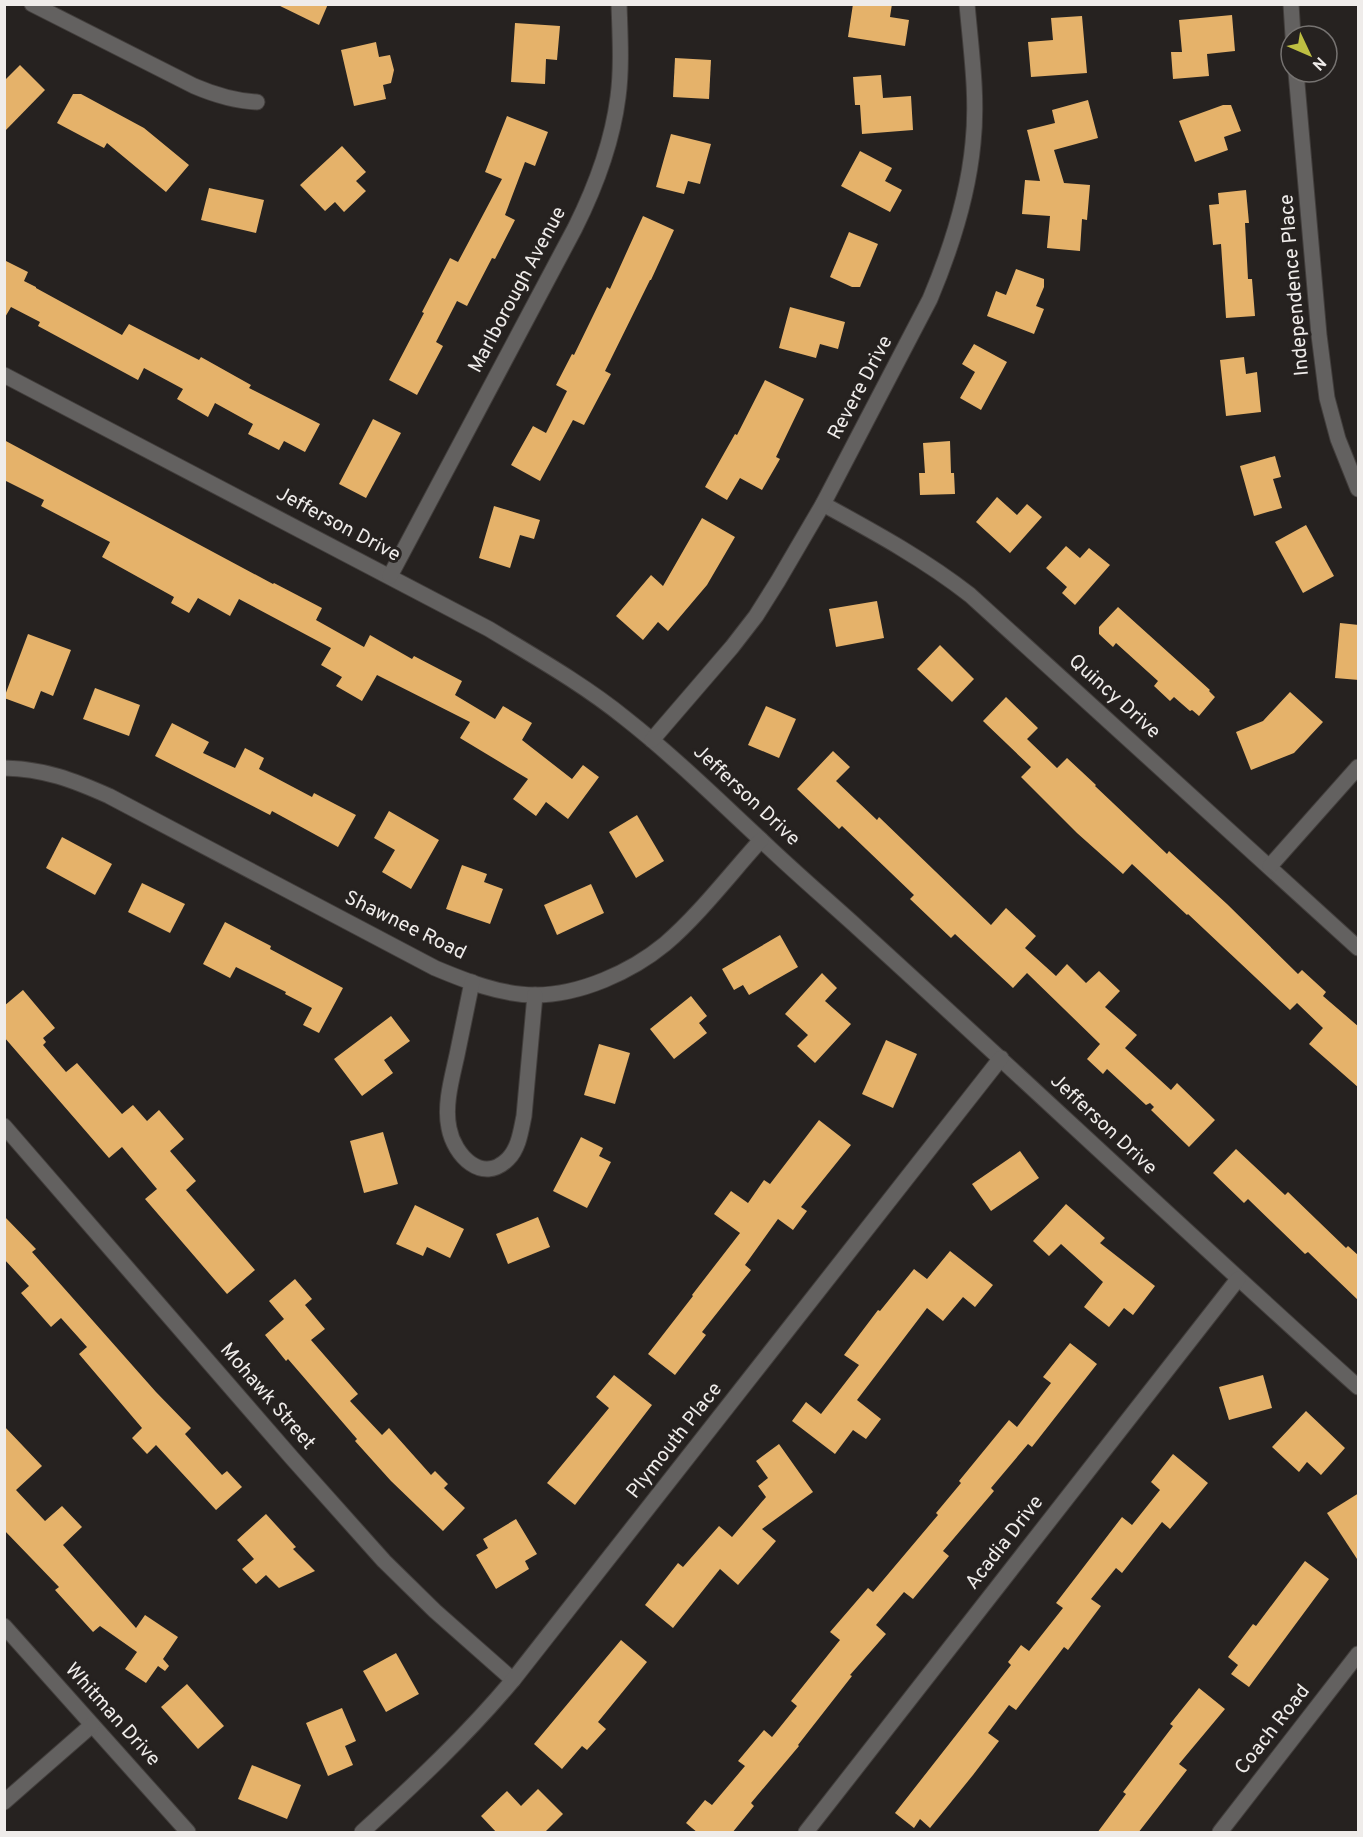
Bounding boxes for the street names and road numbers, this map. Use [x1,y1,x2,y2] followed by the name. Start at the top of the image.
[1274,193,1316,377] street label: Independence Place
[463,202,573,378] street label: Marlborough Avenue
[823,331,899,445] street label: Revere Drive
[271,481,405,569] street label: Jefferson Drive
[1062,649,1166,745] street label: Quincy Drive
[687,740,805,852] street label: Jefferson Drive
[340,885,470,967] street label: Shawnee Road
[1044,1069,1162,1181] street label: Jefferson Drive
[213,1338,321,1456] street label: Mohawk Street
[621,1377,729,1505] street label: Plymouth Place
[960,1491,1050,1595] street label: Acadia Drive
[58,1658,166,1772] street label: Whitman Drive
[1230,1680,1316,1780] street label: Coach Road

